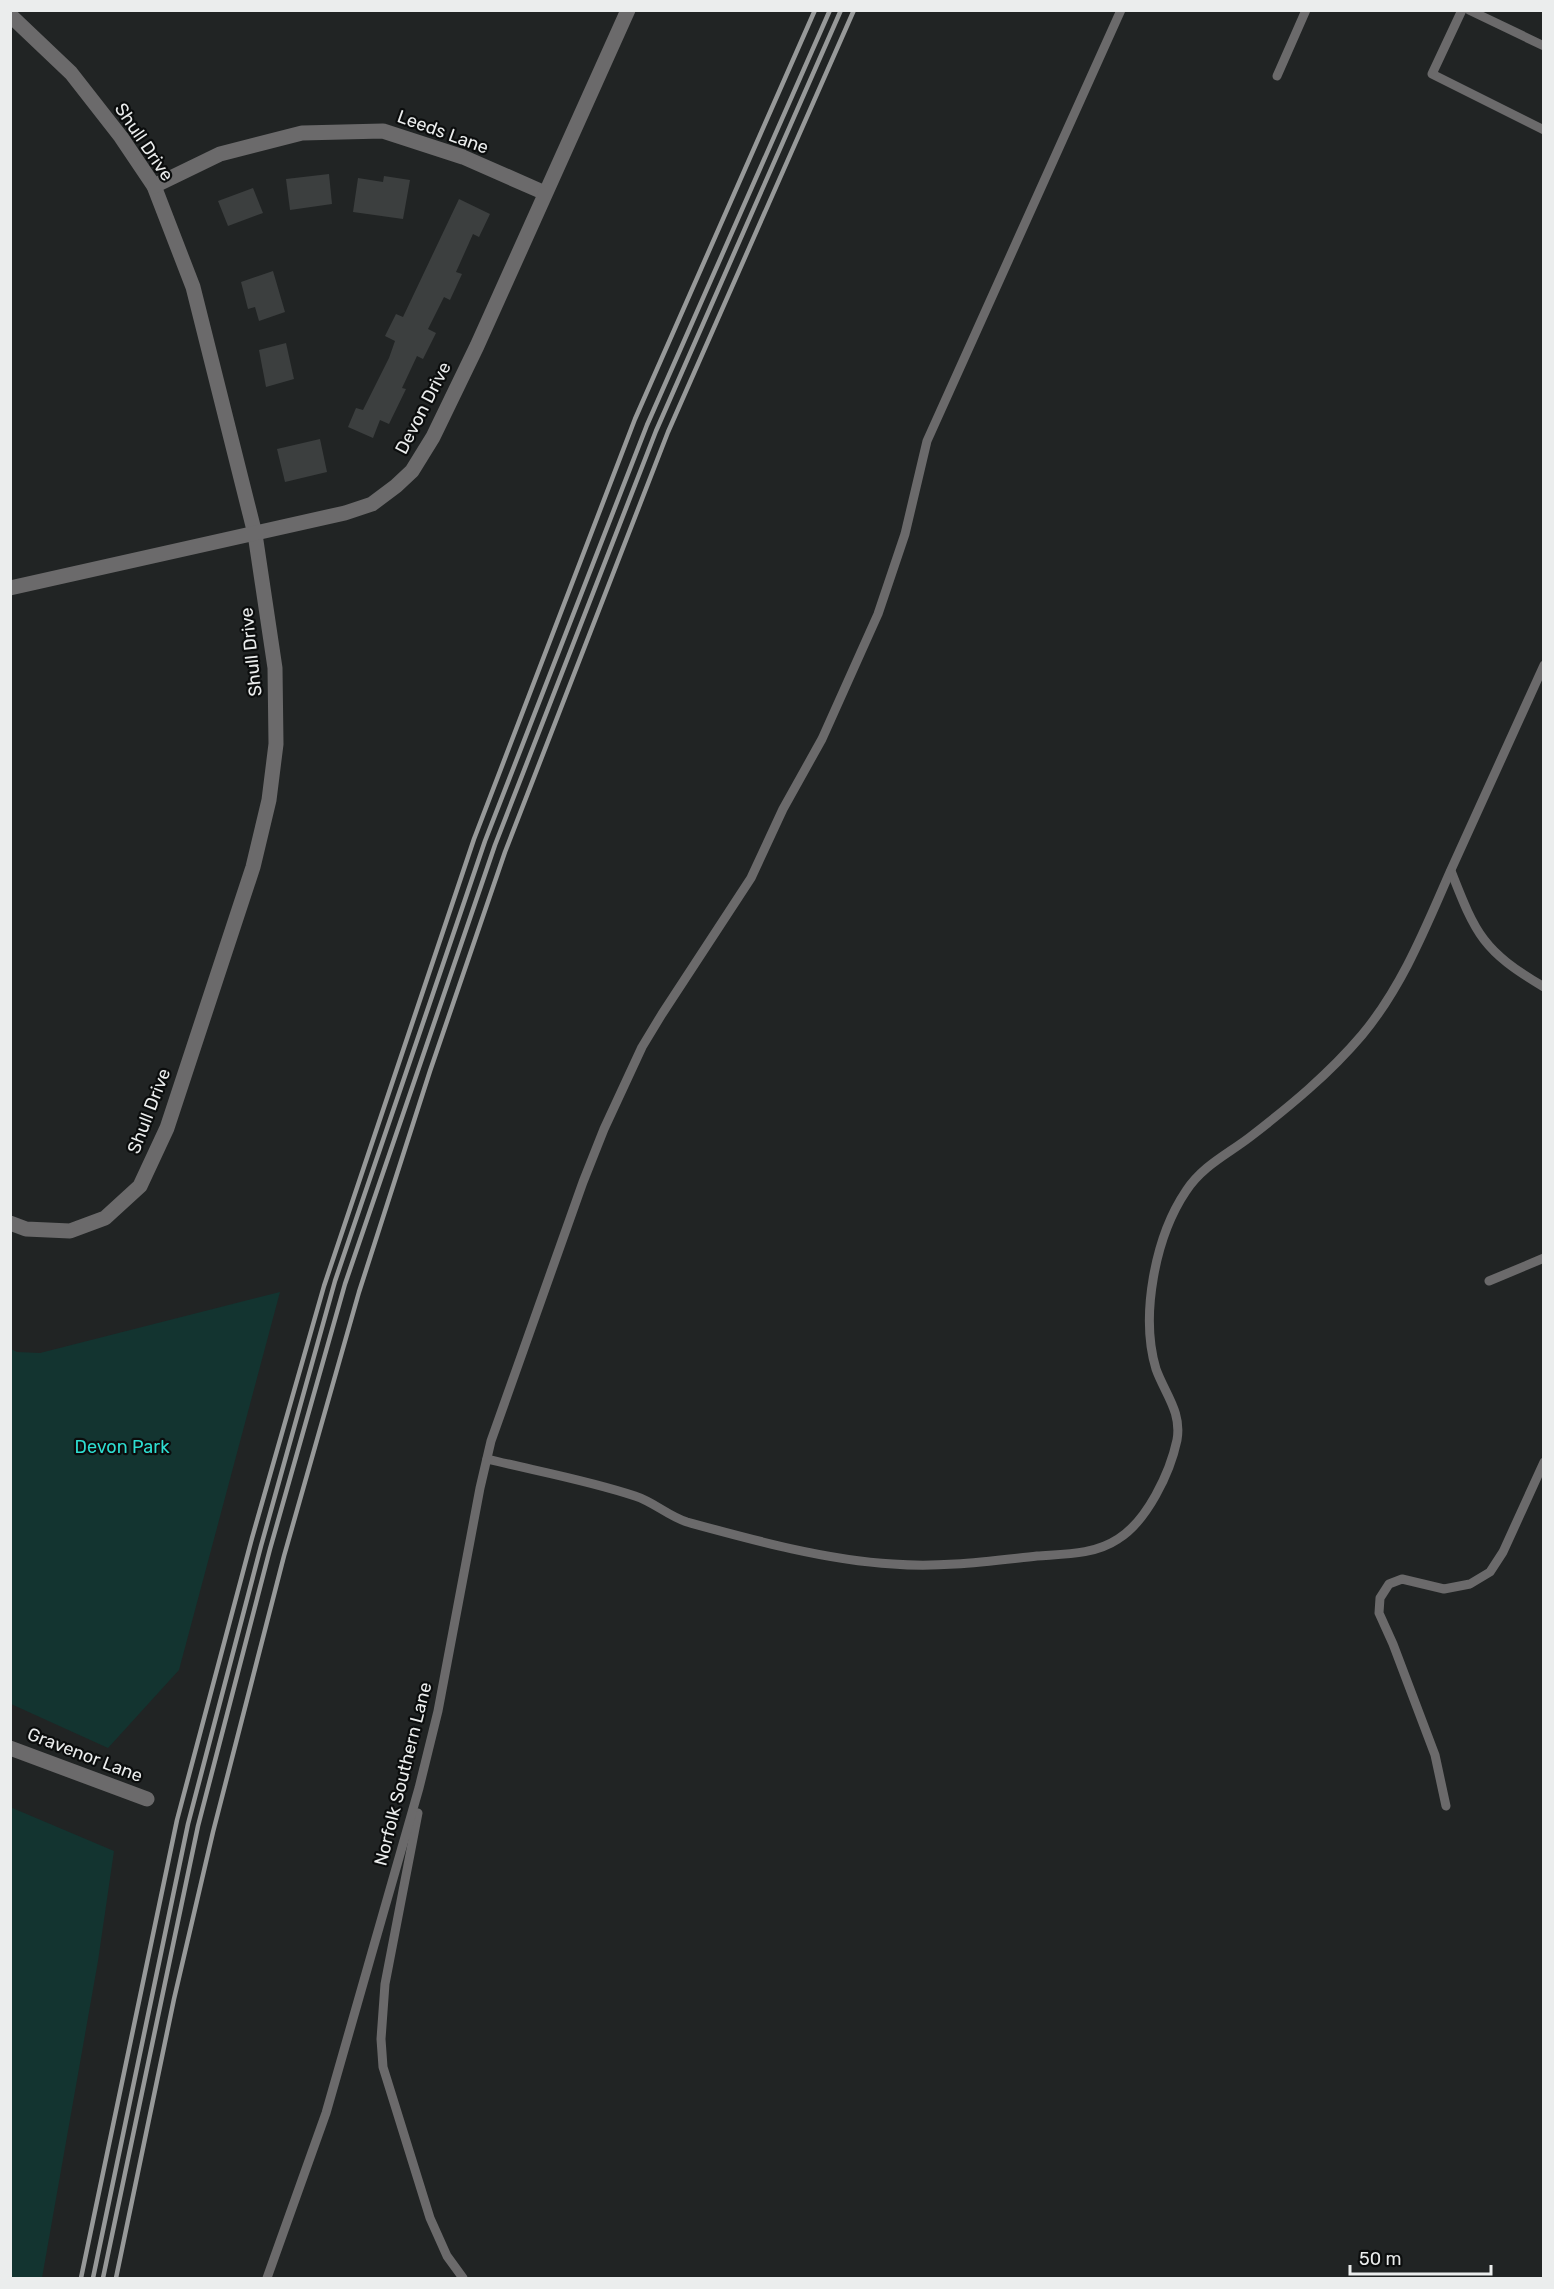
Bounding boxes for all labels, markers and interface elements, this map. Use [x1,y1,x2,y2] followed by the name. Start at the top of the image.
[110,99,178,185] street label: Shull Drive
[394,105,492,159] street label: Leeds Lane
[390,358,456,458] street label: Devon Drive
[235,606,267,698] street label: Shull Drive
[123,1065,175,1157] street label: Shull Drive
[75,1436,170,1458] park label: Devon Park
[370,1680,436,1868] street label: Norfolk Southern Lane
[24,1723,146,1787] street label: Gravenor Lane
[1350,2238,1491,2276] scale bar
[1359,2248,1402,2270] text: 50 m

